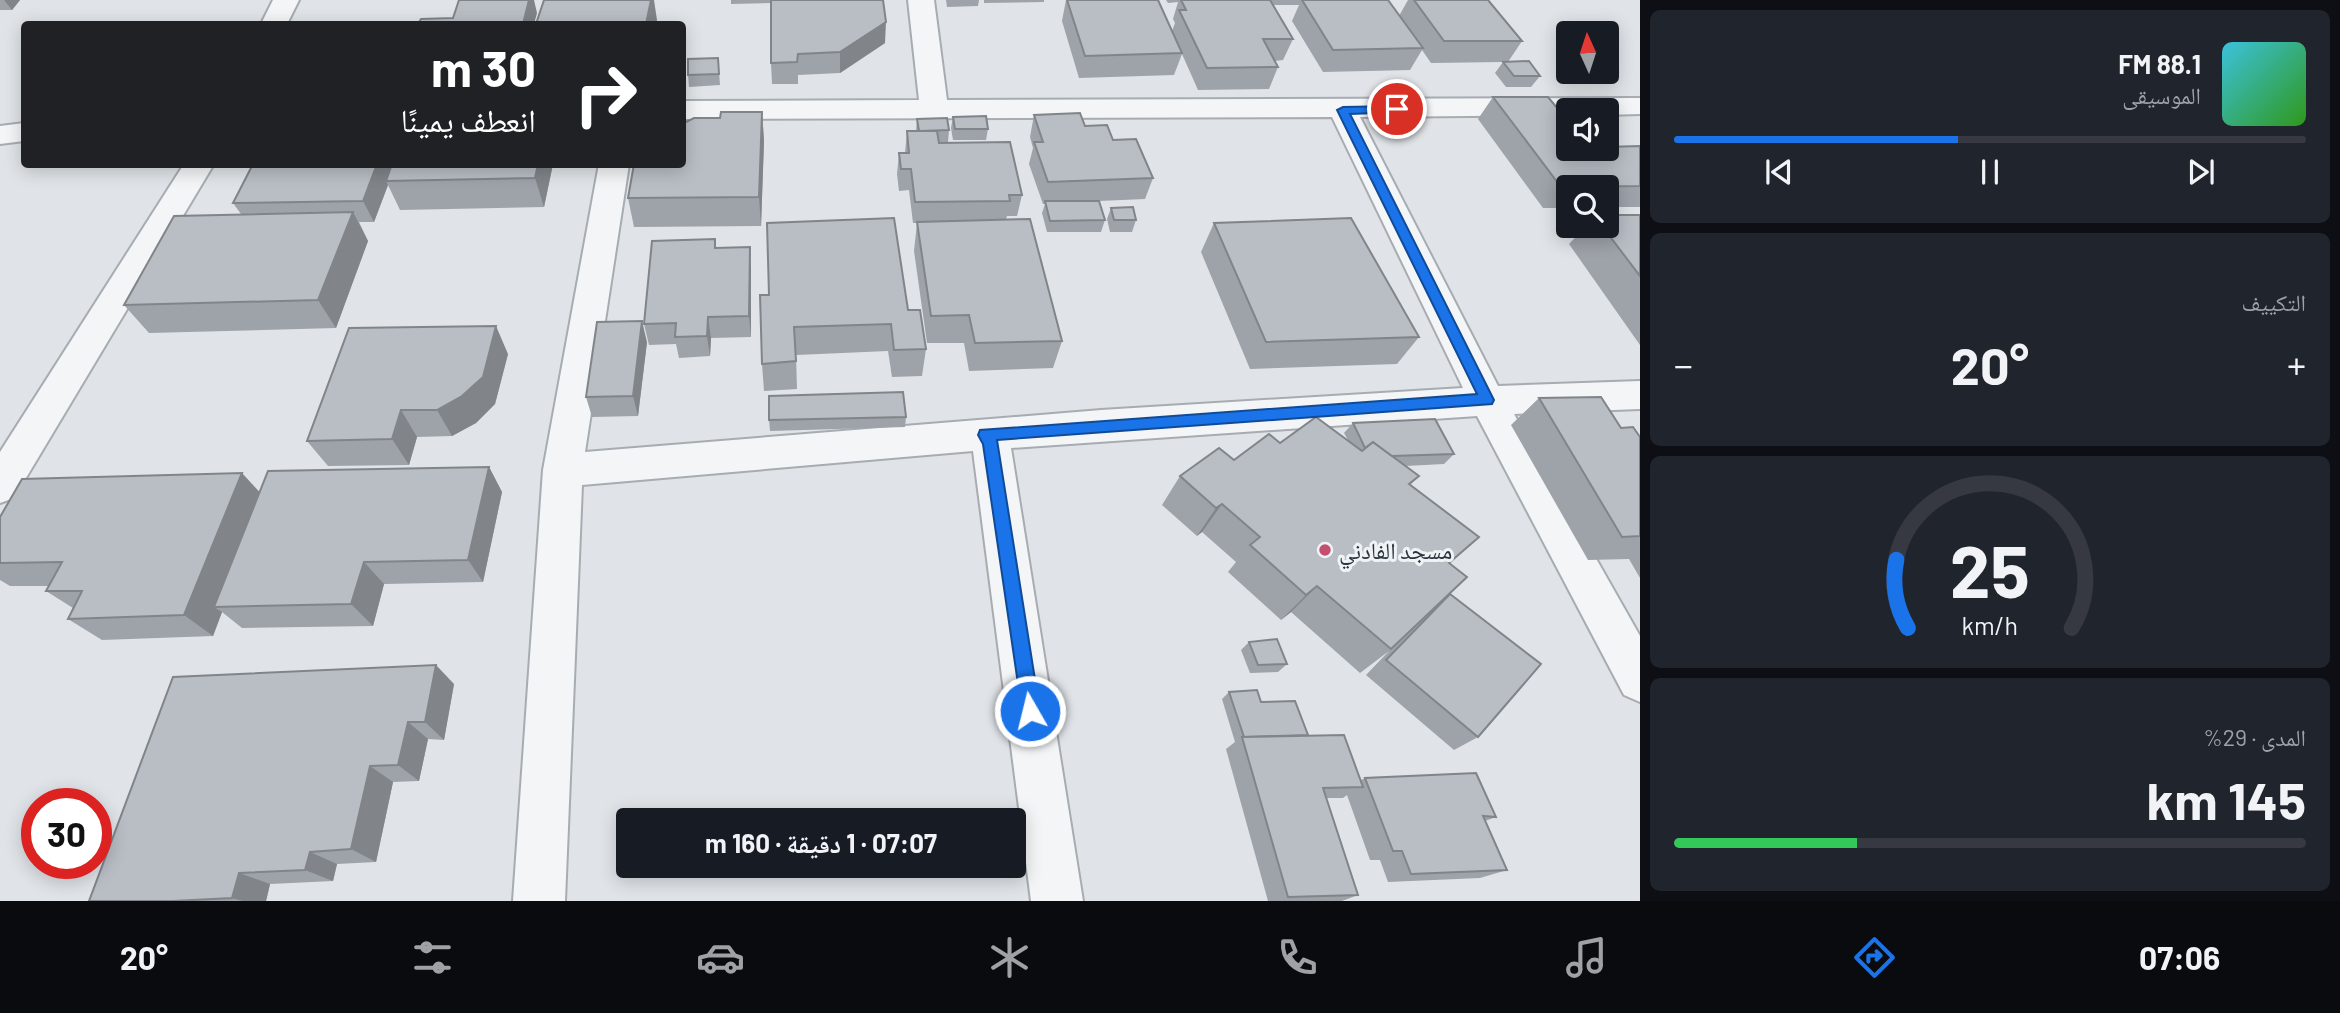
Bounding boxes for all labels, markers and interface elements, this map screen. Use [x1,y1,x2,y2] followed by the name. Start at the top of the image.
[1556,21,1619,84] north arrow
[1556,21,1619,238] map controls
[431,38,536,97] text: 30 m
[2118,48,2201,79] text: 88.1 FM
[560,49,651,140] icon: right
[1367,79,1427,139] pin
[2122,81,2201,109] text: الموسيقى
[1378,90,1416,128] icon: arrive
[1556,98,1619,161] button: sound
[401,100,536,138] text: انعطف يمينًا
[1760,153,1798,191] icon: previous
[1971,153,2009,191] icon: pause
[2182,153,2220,191] icon: next
[1556,175,1619,238] button: search
[2241,288,2306,316] text: التكييف
[1951,333,2029,395] text: 20°
[1674,341,1693,387] text: −
[2287,341,2306,387] text: +
[1950,525,2030,613] text: 25
[1339,536,1452,570] place label: مسجد الفادني
[1317,542,1333,558] marker: مسجد الفادني
[1962,610,2018,640] text: km/h
[993,674,1067,748] position arrow
[2203,723,2306,751] text: المدى · 29%
[2147,768,2306,830] text: 145 km
[21,788,112,879] speed limit sign: 30
[705,827,937,858] text: 07:07 · 1 دقيقة · 160 m
[408,933,457,982] icon: filters
[696,933,745,982] icon: car
[985,933,1034,982] icon: climate
[1273,933,1322,982] icon: phone
[1562,933,1611,982] icon: music
[1850,933,1899,982] icon: directions
[120,938,168,976] text: 20°
[2139,938,2220,976] text: 07:06

